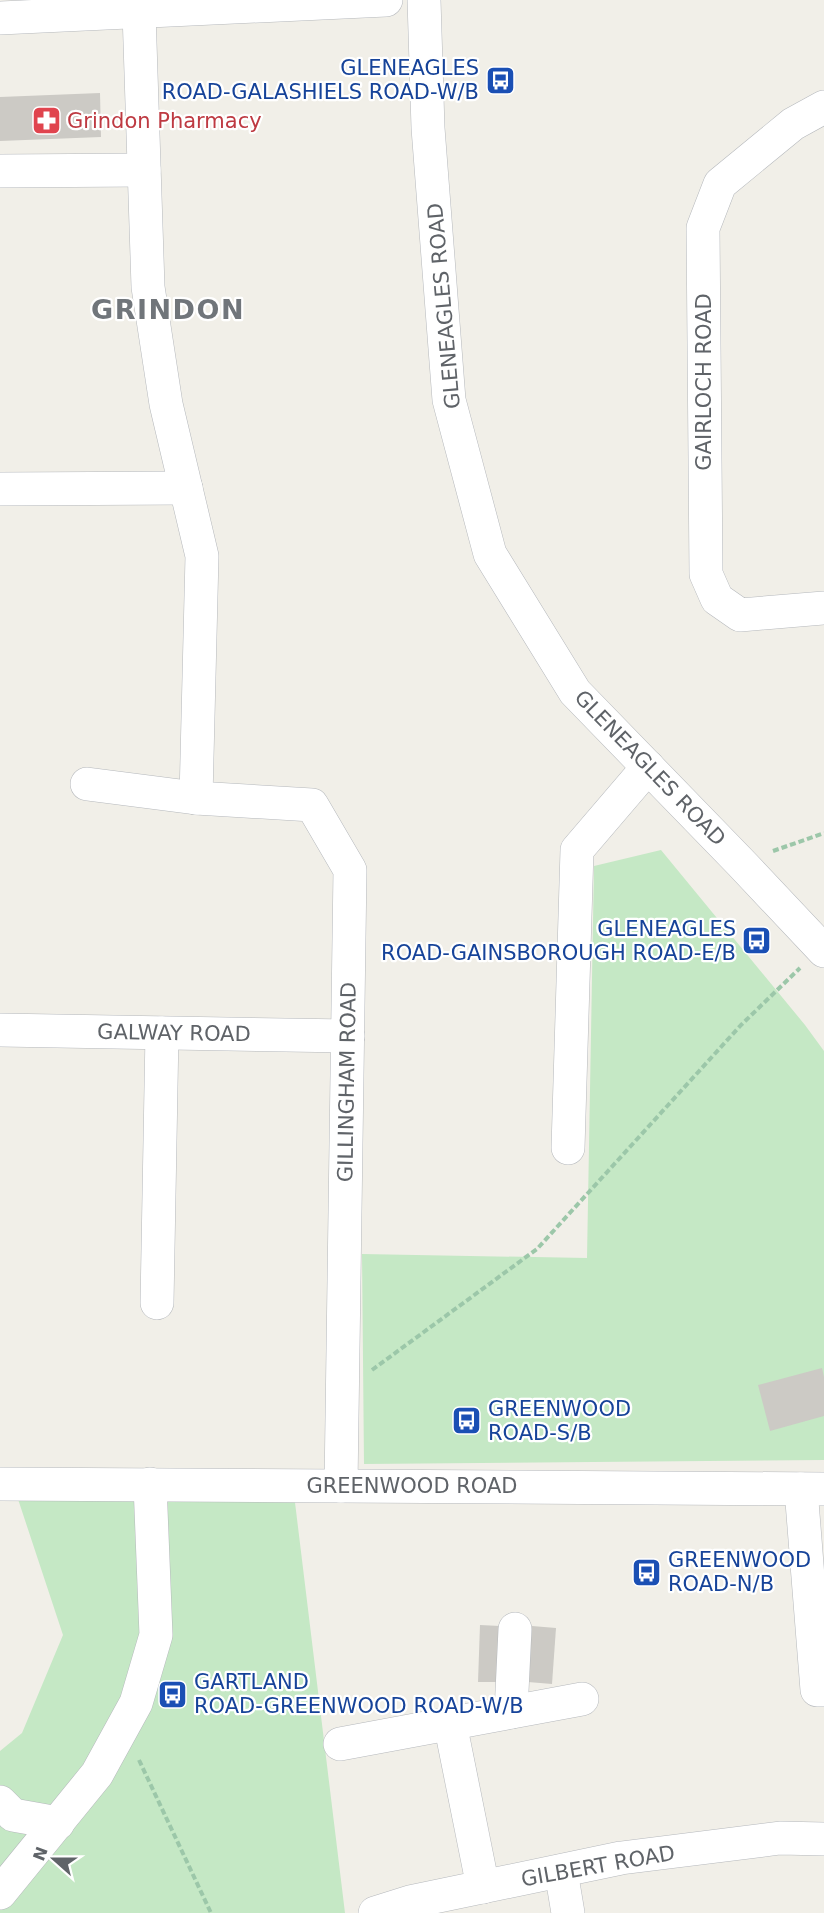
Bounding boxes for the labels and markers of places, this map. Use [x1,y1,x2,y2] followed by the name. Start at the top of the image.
[162,56,479,104] place label: GLENEAGLES ROAD-GALASHIELS ROAD-W/B
[484,64,516,96] bus stop icon: GLENEAGLES ROAD-GALASHIELS ROAD-W/B
[30,105,62,137] pharmacy icon: Grindon Pharmacy
[67,109,262,133] place label: Grindon Pharmacy
[381,917,736,965] place label: GLENEAGLES ROAD-GAINSBOROUGH ROAD-E/B
[741,925,773,957] bus stop icon: GLENEAGLES ROAD-GAINSBOROUGH ROAD-E/B
[488,1397,631,1445] place label: GREENWOOD ROAD-S/B
[451,1405,483,1437] bus stop icon: GREENWOOD ROAD-S/B
[668,1548,811,1596] place label: GREENWOOD ROAD-N/B
[631,1556,663,1588] bus stop icon: GREENWOOD ROAD-N/B
[194,1670,524,1718] place label: GARTLAND ROAD-GREENWOOD ROAD-W/B
[157,1678,189,1710] bus stop icon: GARTLAND ROAD-GREENWOOD ROAD-W/B

